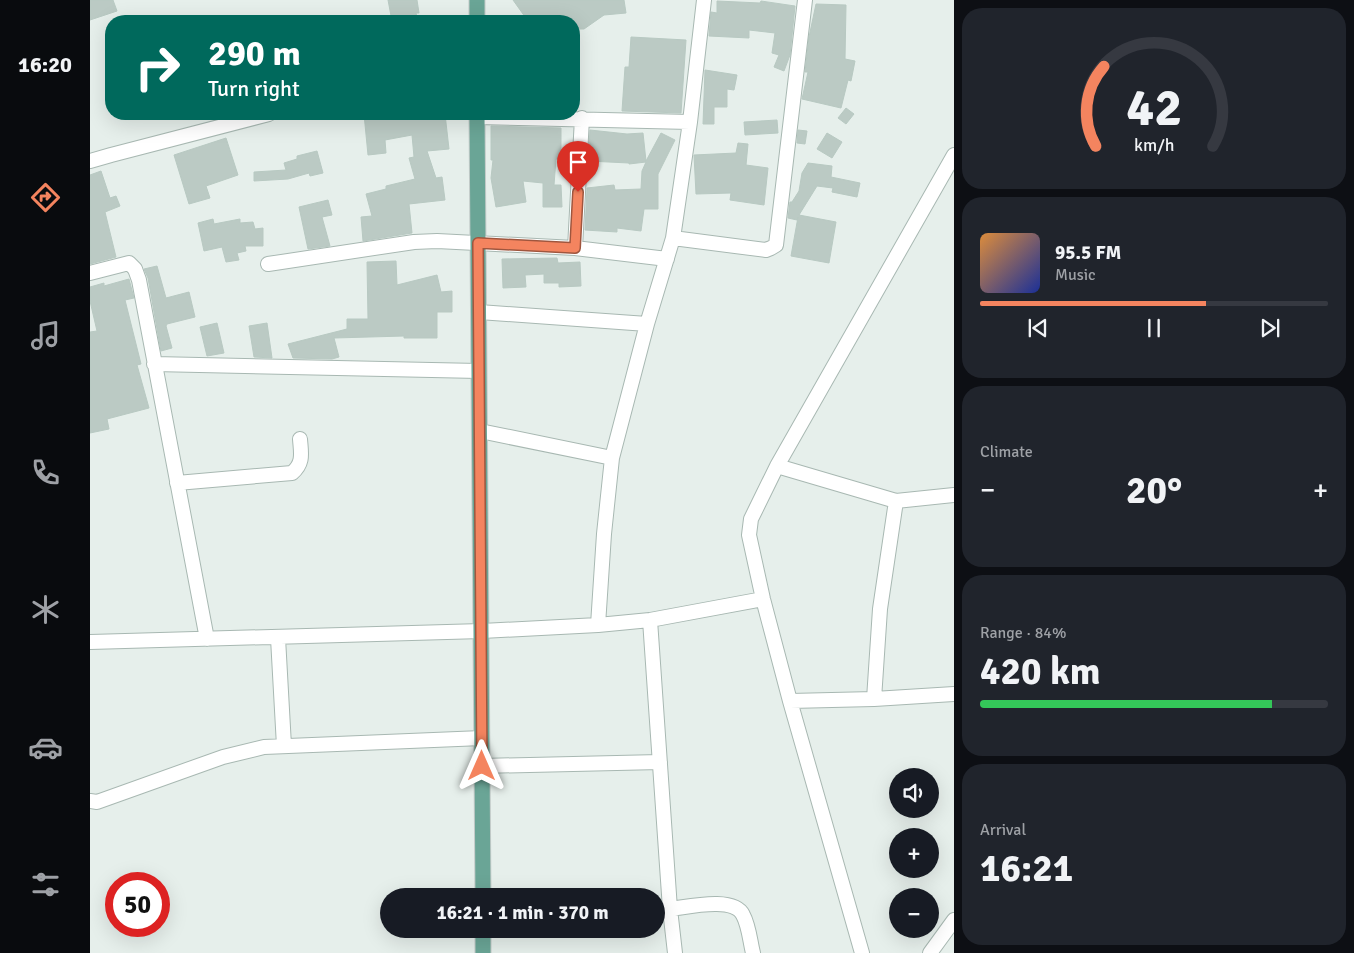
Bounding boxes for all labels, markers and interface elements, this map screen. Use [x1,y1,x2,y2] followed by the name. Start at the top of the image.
[208,32,301,75] text: 290 m
[125,35,190,100] icon: right
[18,51,72,78] text: 16:20
[208,75,300,102] text: Turn right
[1126,76,1182,140] text: 42
[1134,134,1174,156] text: km/h
[557,141,599,192] pin
[564,148,592,176] icon: arrive
[28,180,63,215] icon: directions
[1055,241,1121,265] text: 95.5 FM
[1055,265,1096,285] text: Music
[1024,314,1052,342] icon: previous
[1140,314,1168,342] icon: pause
[1256,314,1284,342] icon: next
[28,318,63,353] icon: music
[980,442,1033,462] text: Climate
[28,455,63,490] icon: phone
[1126,467,1182,514] text: 20°
[980,473,995,507] text: −
[1313,473,1328,507] text: +
[28,592,63,627] icon: climate
[980,623,1066,643] text: Range · 84%
[980,648,1101,695] text: 420 km
[28,730,63,765] icon: car
[455,739,507,791] position arrow
[889,768,939,938] map controls
[889,768,939,818] button: sound
[980,820,1026,840] text: Arrival
[889,828,939,878] button: +
[980,845,1073,892] text: 16:21
[28,867,63,902] icon: filters
[105,872,170,937] speed limit sign: 50
[889,888,939,938] button: −
[436,901,609,925] text: 16:21 · 1 min · 370 m

